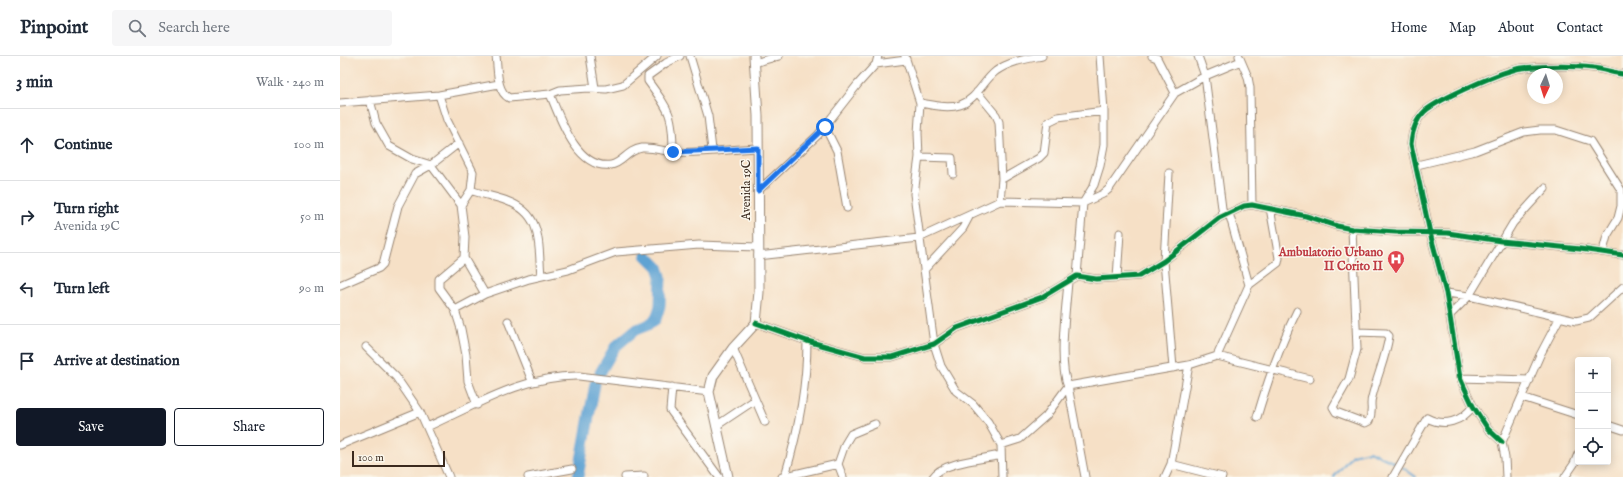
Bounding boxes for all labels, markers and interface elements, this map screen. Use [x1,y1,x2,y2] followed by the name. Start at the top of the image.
[112,10,392,46] search box
[20,16,88,40] text: Pinpoint
[126,17,148,39] icon: search
[158,18,230,37] text: Search here
[1391,19,1427,37] text: Home
[1449,19,1476,37] text: Map
[1498,19,1534,37] text: About
[1556,19,1603,37] text: Contact
[1527,68,1563,104] north arrow
[16,72,53,93] text: 3 min
[256,74,324,91] text: Walk · 240 m
[816,118,834,136] route start
[16,134,38,156] icon: ahead
[54,135,112,154] text: Continue
[294,136,324,153] text: 100 m
[664,143,682,161] route end
[739,159,754,221] street label: Avenida 19C
[54,199,119,218] text: Turn right
[16,206,38,228] icon: right
[300,208,324,225] text: 50 m
[54,218,120,235] text: Avenida 19C
[1278,245,1384,274] place label: Ambulatorio Urbano II Corito II
[1386,249,1406,274] hospital icon: Ambulatorio Urbano II Corito II
[16,278,38,300] icon: left
[54,279,110,298] text: Turn left
[299,280,324,297] text: 90 m
[16,350,38,372] icon: arrive
[54,351,180,370] text: Arrive at destination
[1575,357,1611,465] map controls
[1575,357,1611,393] button: +
[1575,393,1611,429] button: −
[16,408,166,446] button: Save
[174,408,324,446] button: Share
[1575,429,1611,465] button: locate
[352,449,445,468] scale bar
[358,451,384,465] text: 100 m

